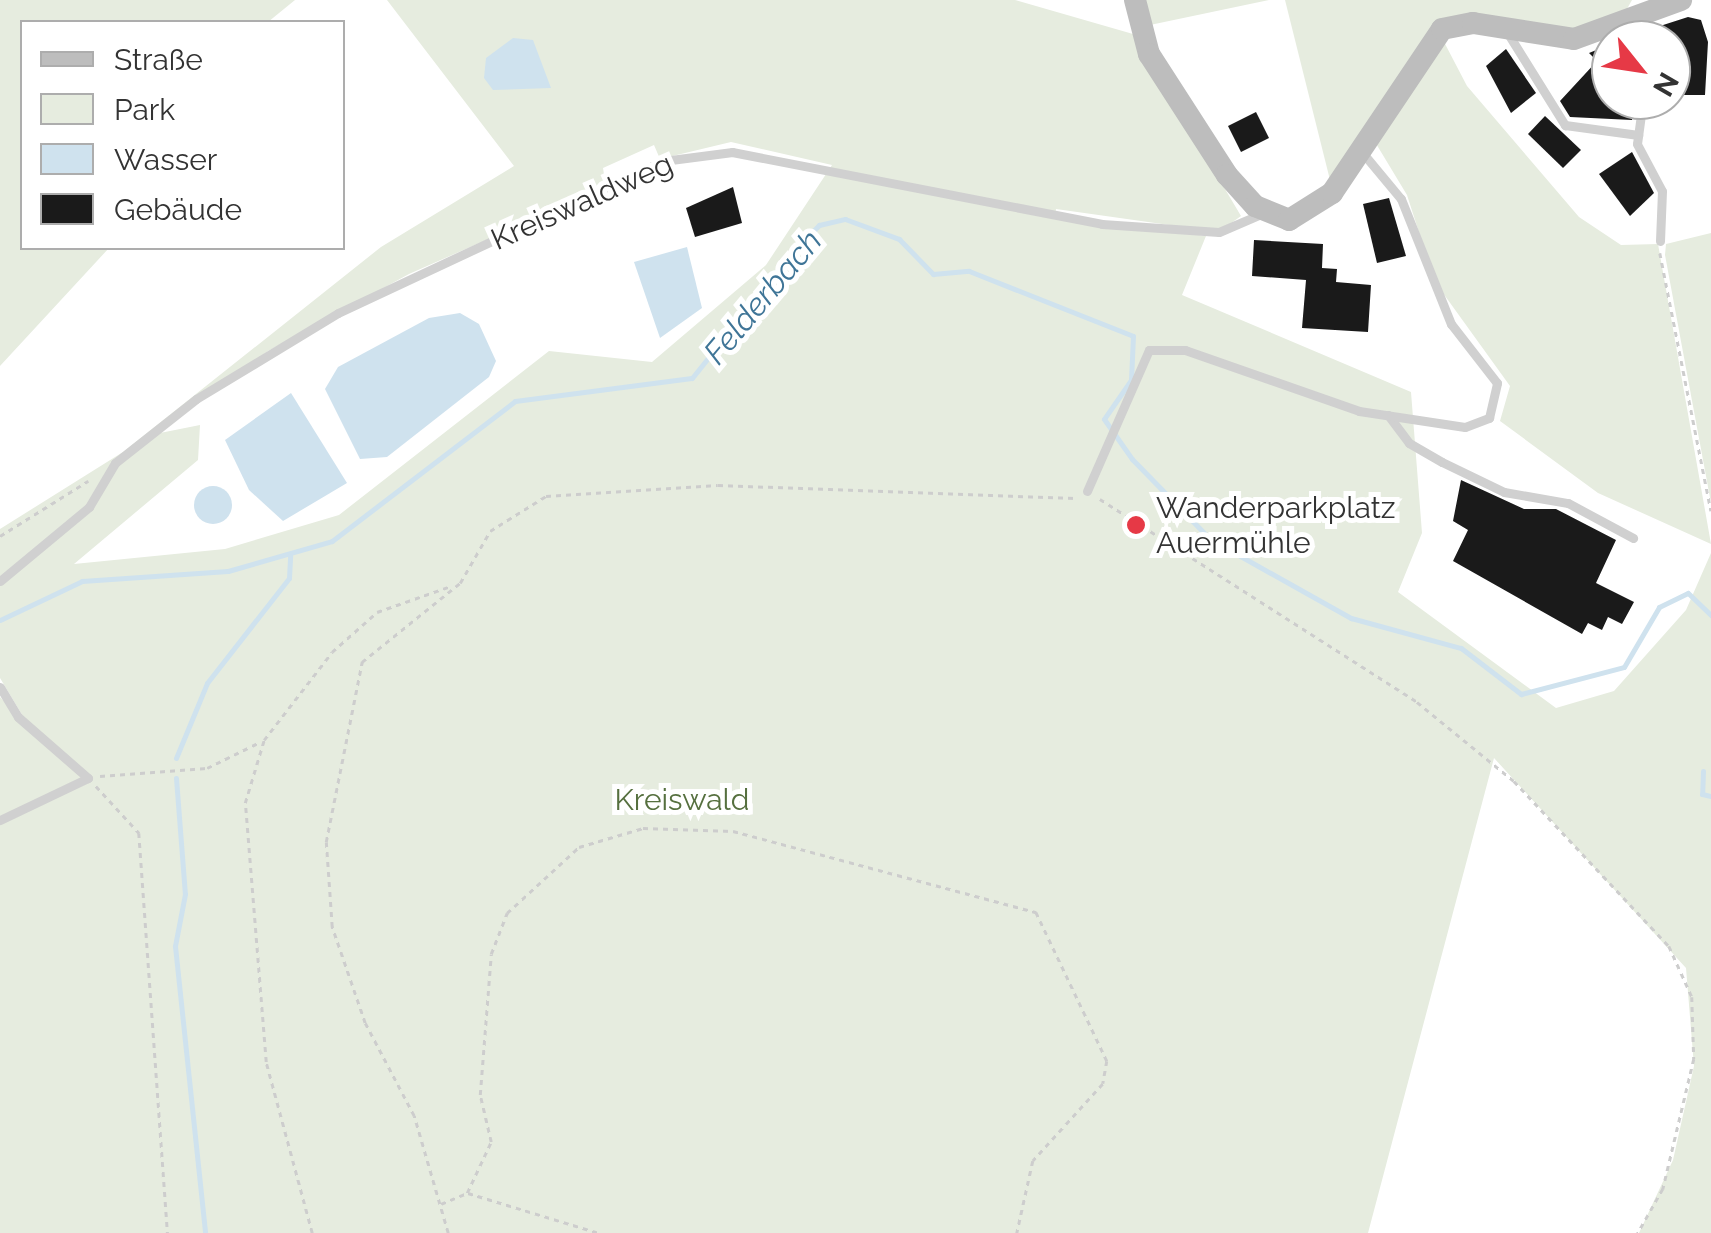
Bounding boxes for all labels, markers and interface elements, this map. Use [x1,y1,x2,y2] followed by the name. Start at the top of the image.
[20,20,345,250] legend
[1591,20,1691,120] north arrow
[114,42,203,77] text: Straße
[1646,67,1685,102] text: N
[114,92,175,127] text: Park
[114,142,217,177] text: Wasser
[486,146,678,258] street label: Kreiswaldweg
[114,192,242,227] text: Gebäude
[696,222,830,372] water label: Felderbach
[1156,490,1395,560] place label: Wanderparkplatz Auermühle
[1125,514,1147,536] marker: Wanderparkplatz Auermühle
[615,782,749,818] park label: Kreiswald

